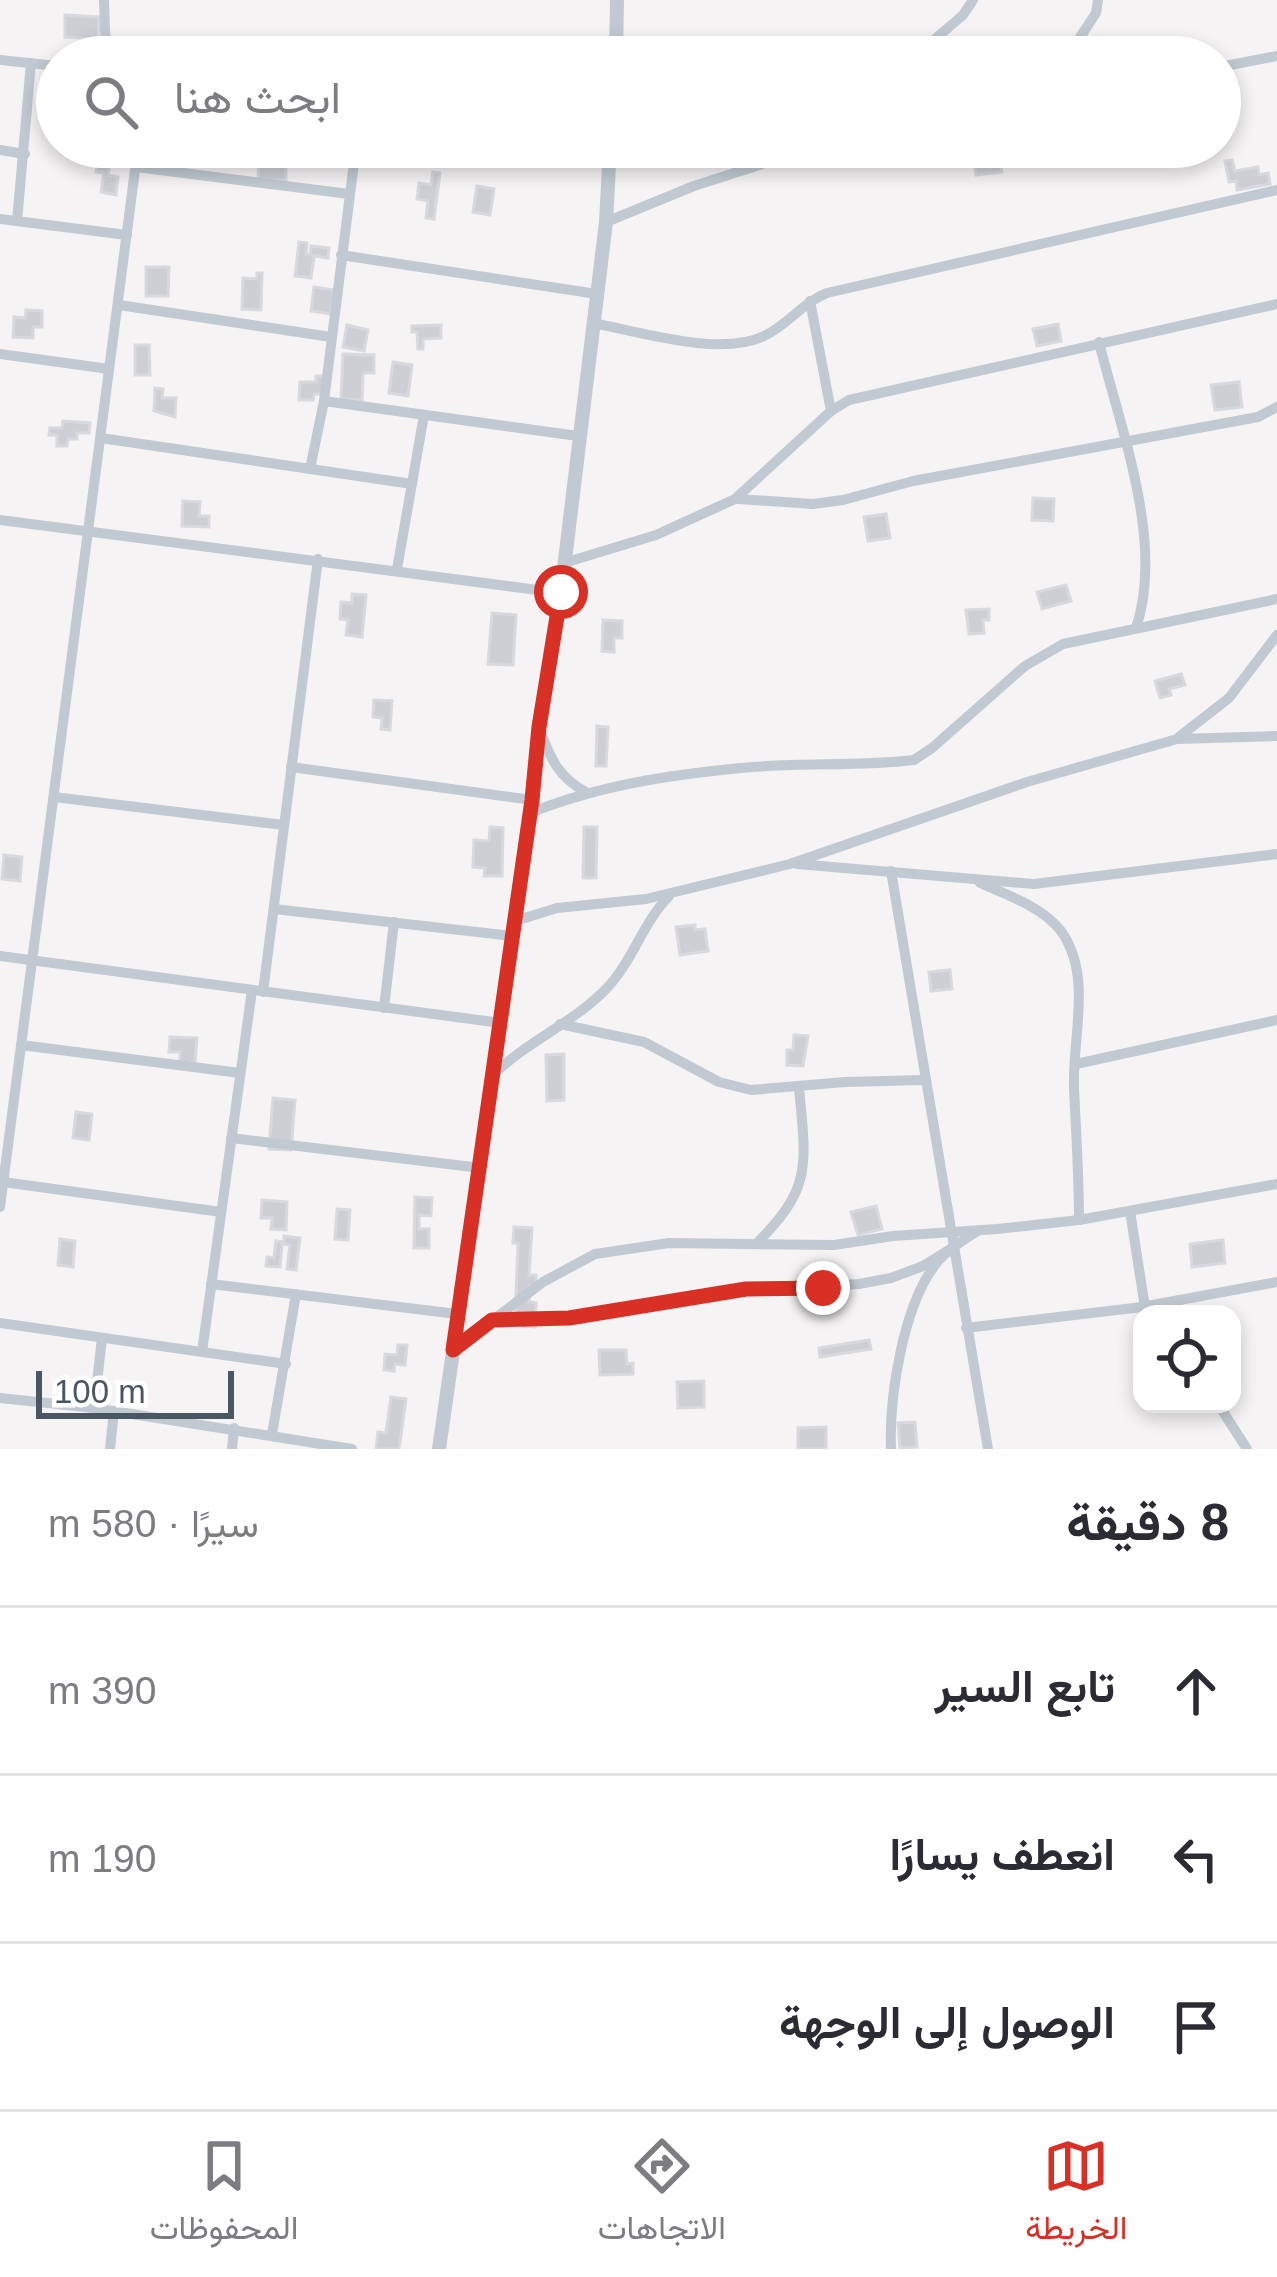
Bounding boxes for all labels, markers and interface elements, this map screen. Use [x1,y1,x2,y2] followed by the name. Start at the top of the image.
[36,36,1241,168] search box
[78,69,144,135] icon: search
[174,72,341,123] text: ابحث هنا
[534,565,588,619] route start
[796,1261,850,1315] route end
[1133,1305,1241,1413] map controls
[1133,1305,1241,1413] button: locate
[36,1365,234,1418] scale bar
[54,1373,146,1410] text: 100 m
[1066,1494,1229,1551] text: 8 دقيقة
[48,1502,259,1545] text: سيرًا · 580 m
[1163,1658,1229,1724] icon: ahead
[935,1661,1115,1712] text: تابع السير
[48,1669,156,1712] text: 390 m
[1163,1826,1229,1892] icon: left
[890,1829,1115,1880] text: انعطف يسارًا
[48,1837,156,1880] text: 190 m
[1163,1994,1229,2060] icon: arrive
[779,1997,1115,2048] text: الوصول إلى الوجهة
[150,2133,298,2257] tab: المحفوظات
[598,2133,726,2257] tab: الاتجاهات
[1025,2133,1127,2257] tab: الخريطة

